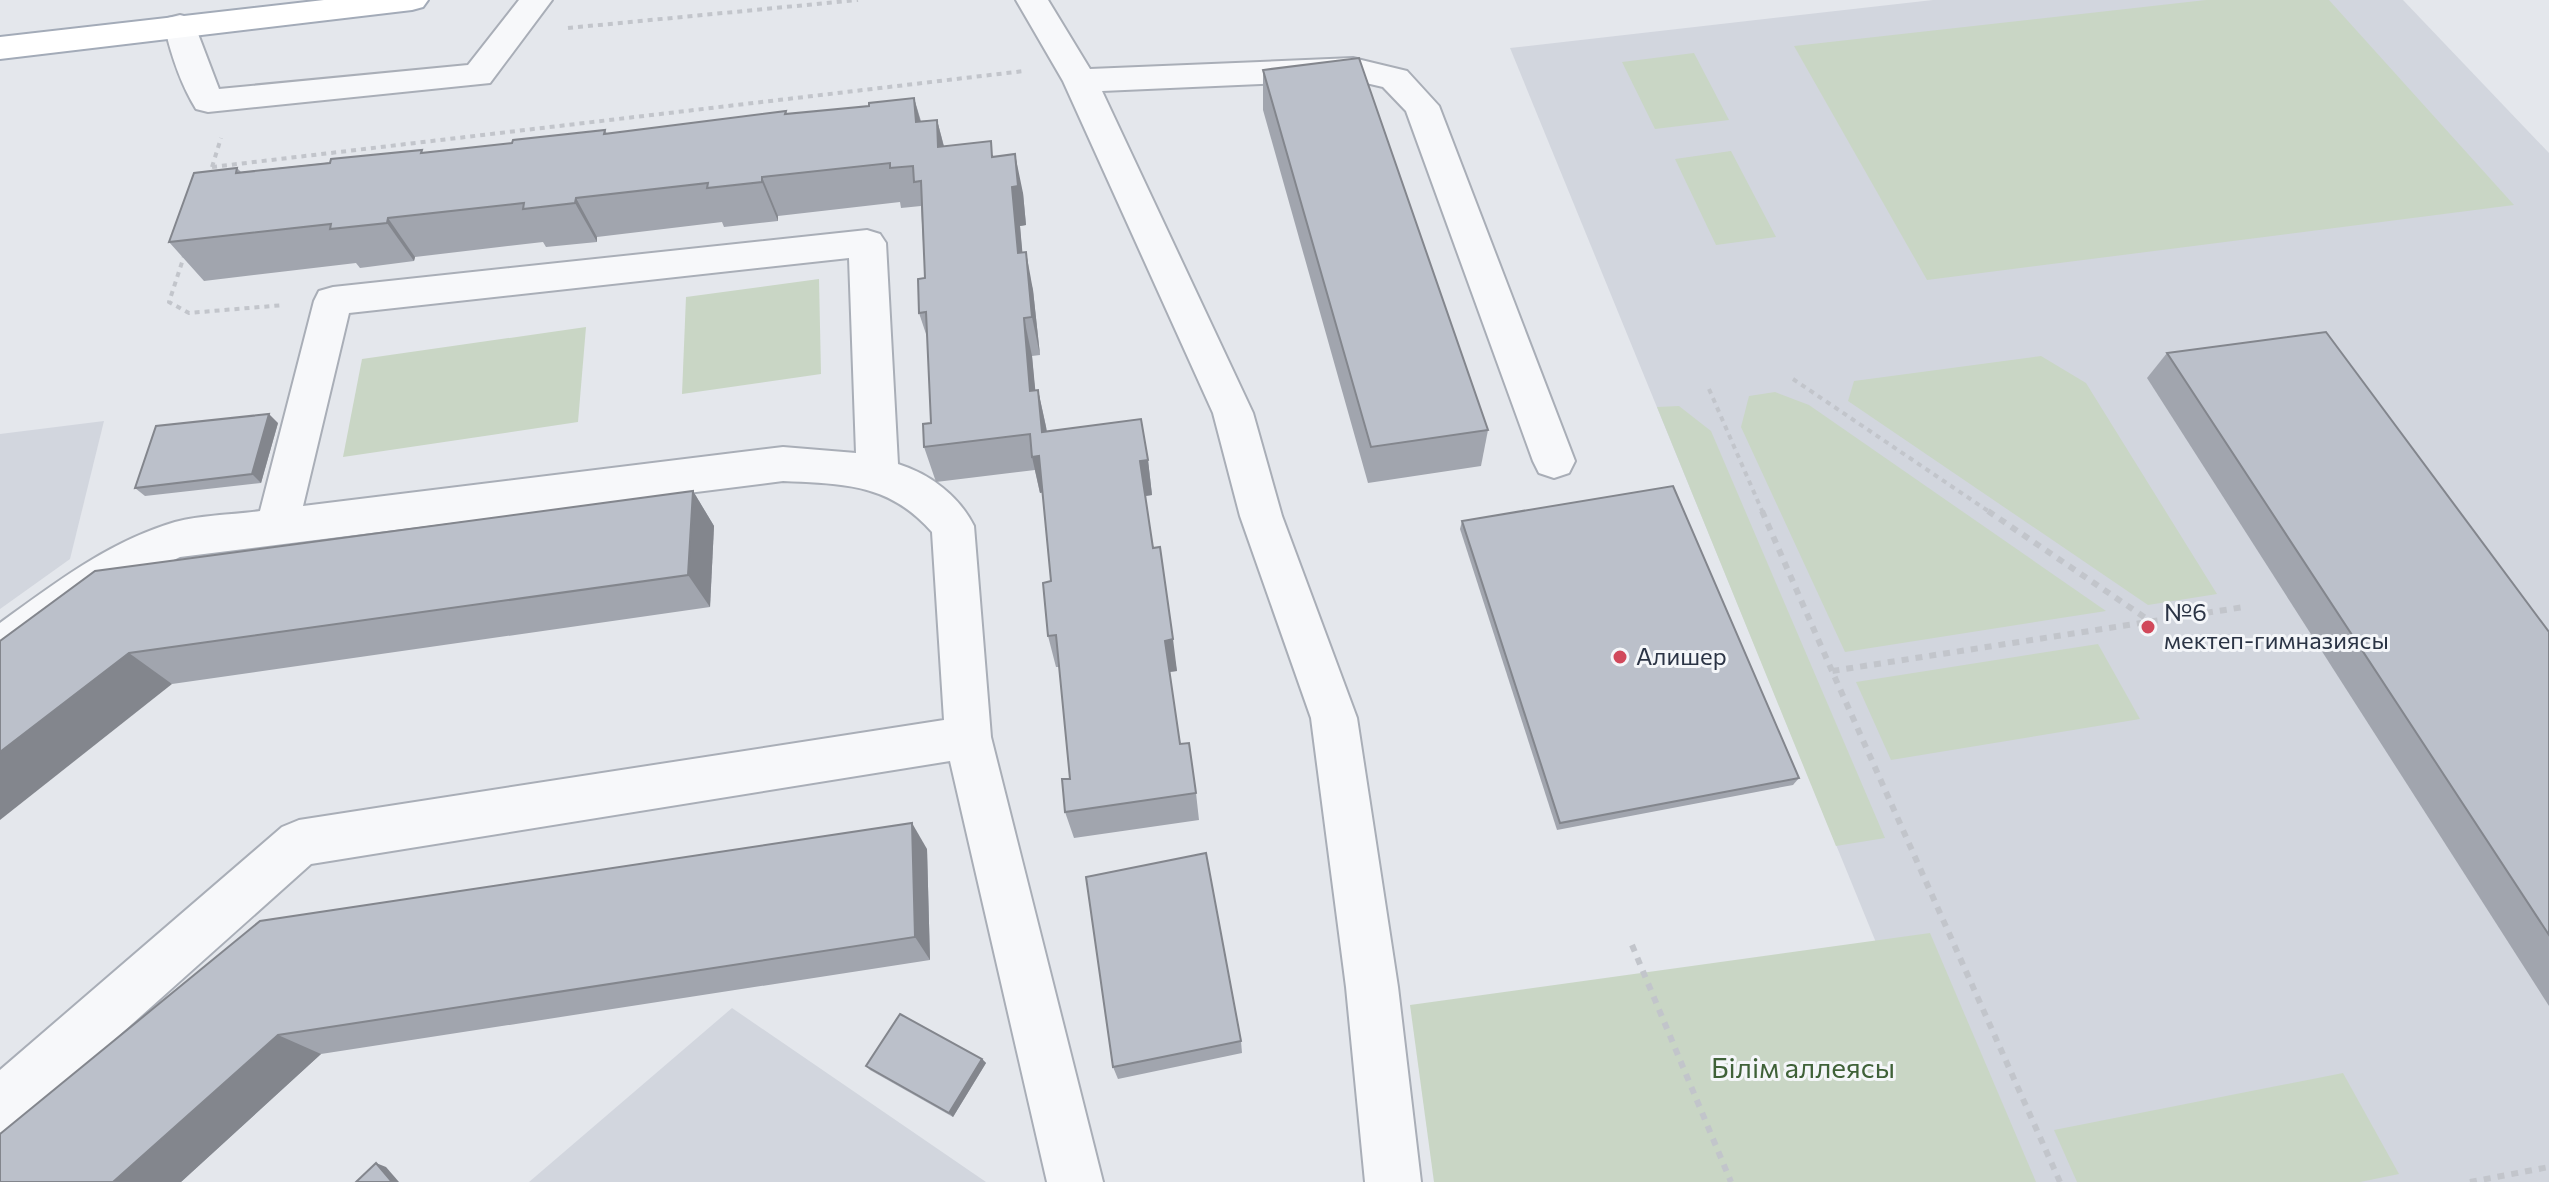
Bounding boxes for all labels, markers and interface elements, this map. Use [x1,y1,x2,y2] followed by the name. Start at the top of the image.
[2164,597,2389,654] place label: №6 мектеп-гимназиясы
[2139,618,2157,636] marker: №6 мектеп-гимназиясы
[1636,641,1727,670] place label: Алишер
[1611,648,1629,666] marker: Алишер
[1711,1050,1895,1084] park label: Білім аллеясы

